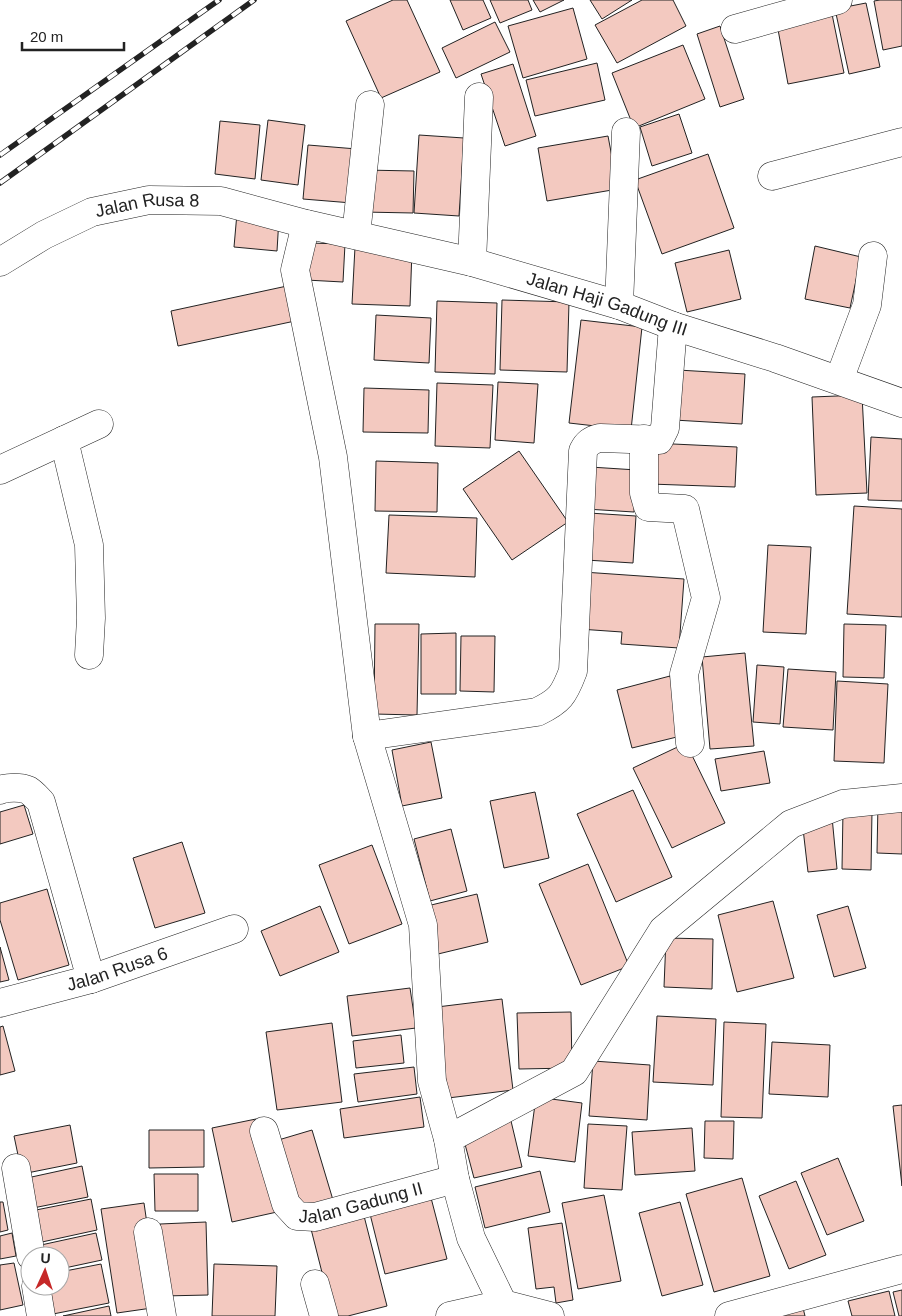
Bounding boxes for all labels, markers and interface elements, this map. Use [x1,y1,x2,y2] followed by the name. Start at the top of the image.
[22,20,125,52] scale bar
[30,28,63,45] text: 20 m
[93,189,200,221] street label: Jalan Rusa 8
[524,269,690,340] street label: Jalan Haji Gadung III
[65,943,170,995] street label: Jalan Rusa 6
[298,1178,425,1227] street label: Jalan Gadung II
[20,1246,70,1296] north arrow
[40,1250,51,1266] text: U

